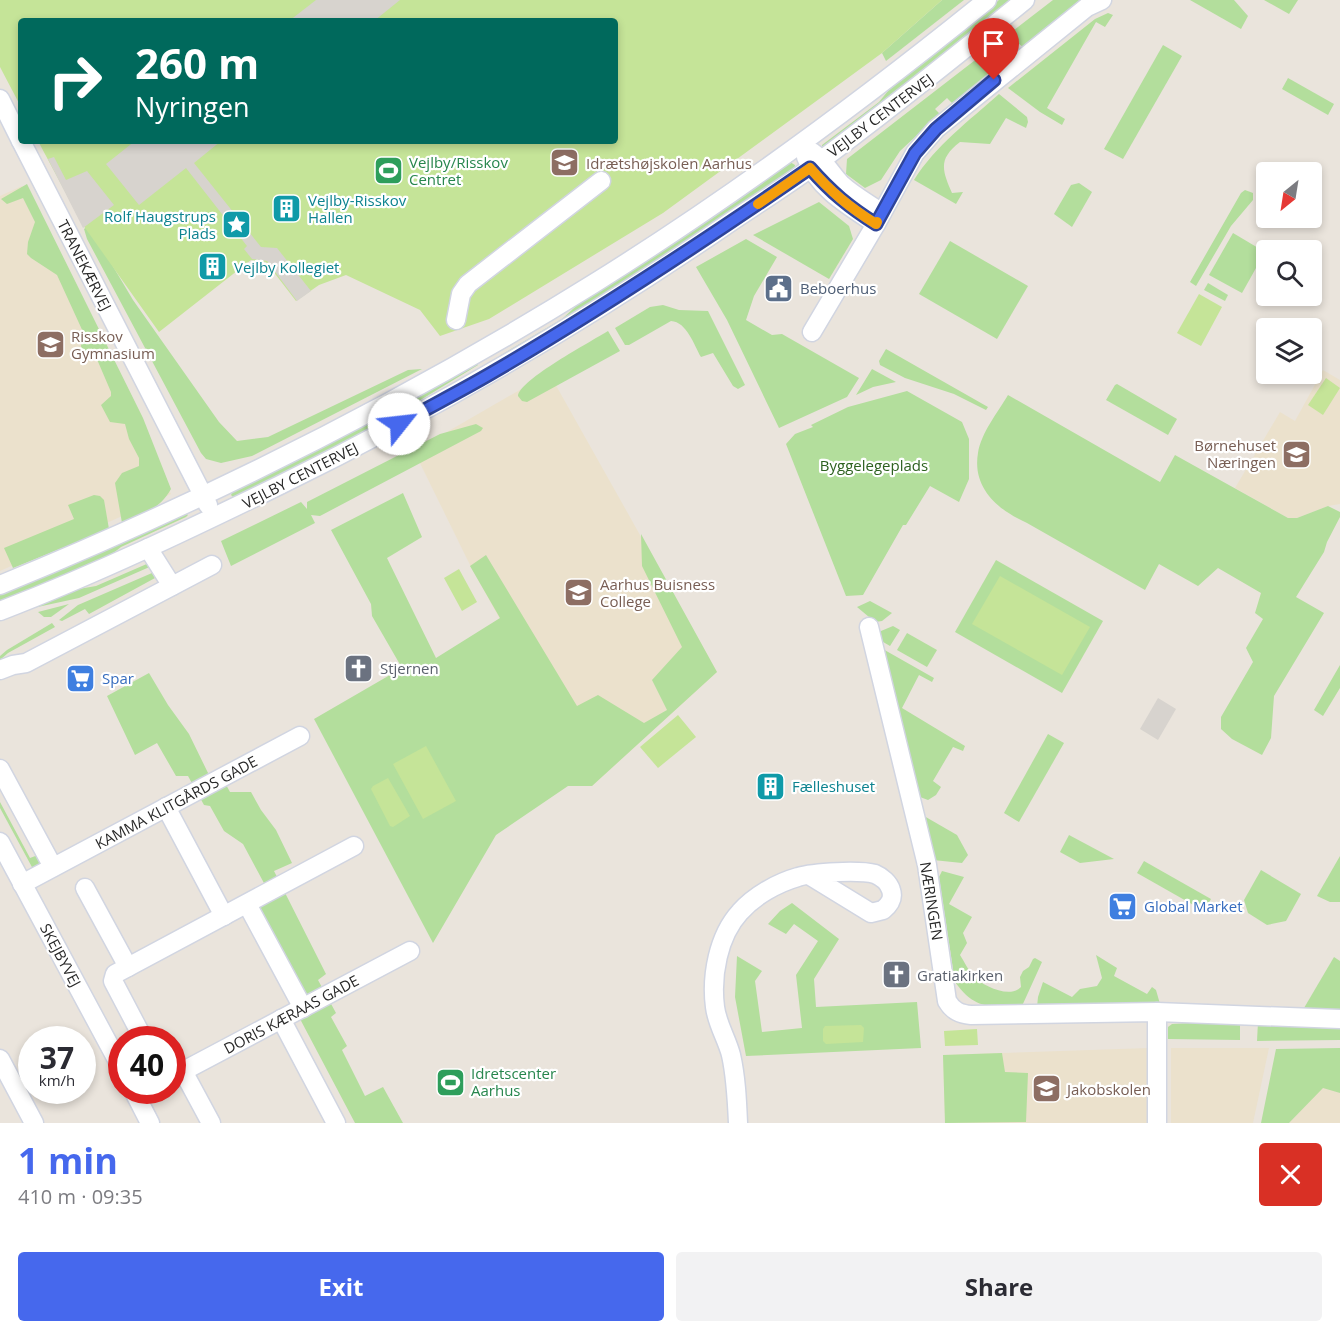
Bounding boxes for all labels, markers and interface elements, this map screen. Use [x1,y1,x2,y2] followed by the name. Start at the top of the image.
[968,18,1019,80] pin
[977,27,1010,60] icon: arrive
[135,34,259,91] text: 260 m
[36,42,114,120] icon: right
[823,69,937,161] street label: VEJLBY CENTERVEJ
[135,88,250,125] text: Nyringen
[549,147,581,179] school or university icon: Idrætshøjskolen Aarhus
[409,152,508,189] place label: Vejlby/Risskov Centret
[586,153,752,173] place label: Idrætshøjskolen Aarhus
[372,155,404,187] sports icon: Vejlby/Risskov Centret
[1256,162,1322,228] north arrow
[1256,162,1322,384] map controls
[308,190,407,227] place label: Vejlby-Risskov Hallen
[271,193,303,225] building icon: Vejlby-Risskov Hallen
[104,206,216,243] place label: Rolf Haugstrups Plads
[221,209,253,241] place icon: Rolf Haugstrups Plads
[54,216,116,314] street label: TRANEKÆRVEJ
[1256,240,1322,306] button: search
[197,251,229,283] building icon: Vejlby Kollegiet
[234,257,339,277] place label: Vejlby Kollegiet
[763,272,795,304] public building icon: Beboerhus
[800,278,876,298] place label: Beboerhus
[1256,318,1322,384] button: layers
[71,326,155,363] place label: Risskov Gymnasium
[34,329,66,361] school or university icon: Risskov Gymnasium
[367,392,431,456] position arrow
[1194,435,1276,472] place label: Børnehuset Næringen
[239,437,361,513] street label: VEJLBY CENTERVEJ
[1281,438,1313,470] school or university icon: Børnehuset Næringen
[820,455,928,475] park label: Byggelegeplads
[600,574,715,611] place label: Aarhus Buisness College
[563,577,595,609] school or university icon: Aarhus Buisness College
[343,652,375,684] church icon: Stjernen
[380,658,439,678] place label: Stjernen
[65,662,97,694] supermarket icon: Spar
[102,668,134,688] place label: Spar
[92,751,260,853] street label: KAMMA KLITGÅRDS GADE
[755,770,787,802] building icon: Fælleshuset
[792,776,875,796] place label: Fælleshuset
[916,860,948,942] street label: NÆRINGEN
[1107,890,1139,922] supermarket icon: Global Market
[1144,896,1243,916] place label: Global Market
[36,920,86,990] street label: SKEJBYVEJ
[880,959,912,991] church icon: Gratiakirken
[917,965,1003,985] place label: Gratiakirken
[220,970,362,1058] street label: DORIS KÆRAAS GADE
[108,1026,186,1104] speed limit sign: 40
[40,1037,74,1078] text: 37
[471,1063,556,1100] place label: Idretscenter Aarhus
[434,1066,466,1098] sports icon: Idretscenter Aarhus
[39,1070,75,1090] text: km/h
[1030,1073,1062,1105] school or university icon: Jakobskolen
[1065,1079,1151,1099] place label: Jakobskolen
[18,1136,118,1185] text: 1 min
[1259,1143,1322,1206] button: close
[18,1183,143,1210] text: 410 m · 09:35
[18,1252,664,1321] button: Exit
[676,1252,1322,1321] button: Share

